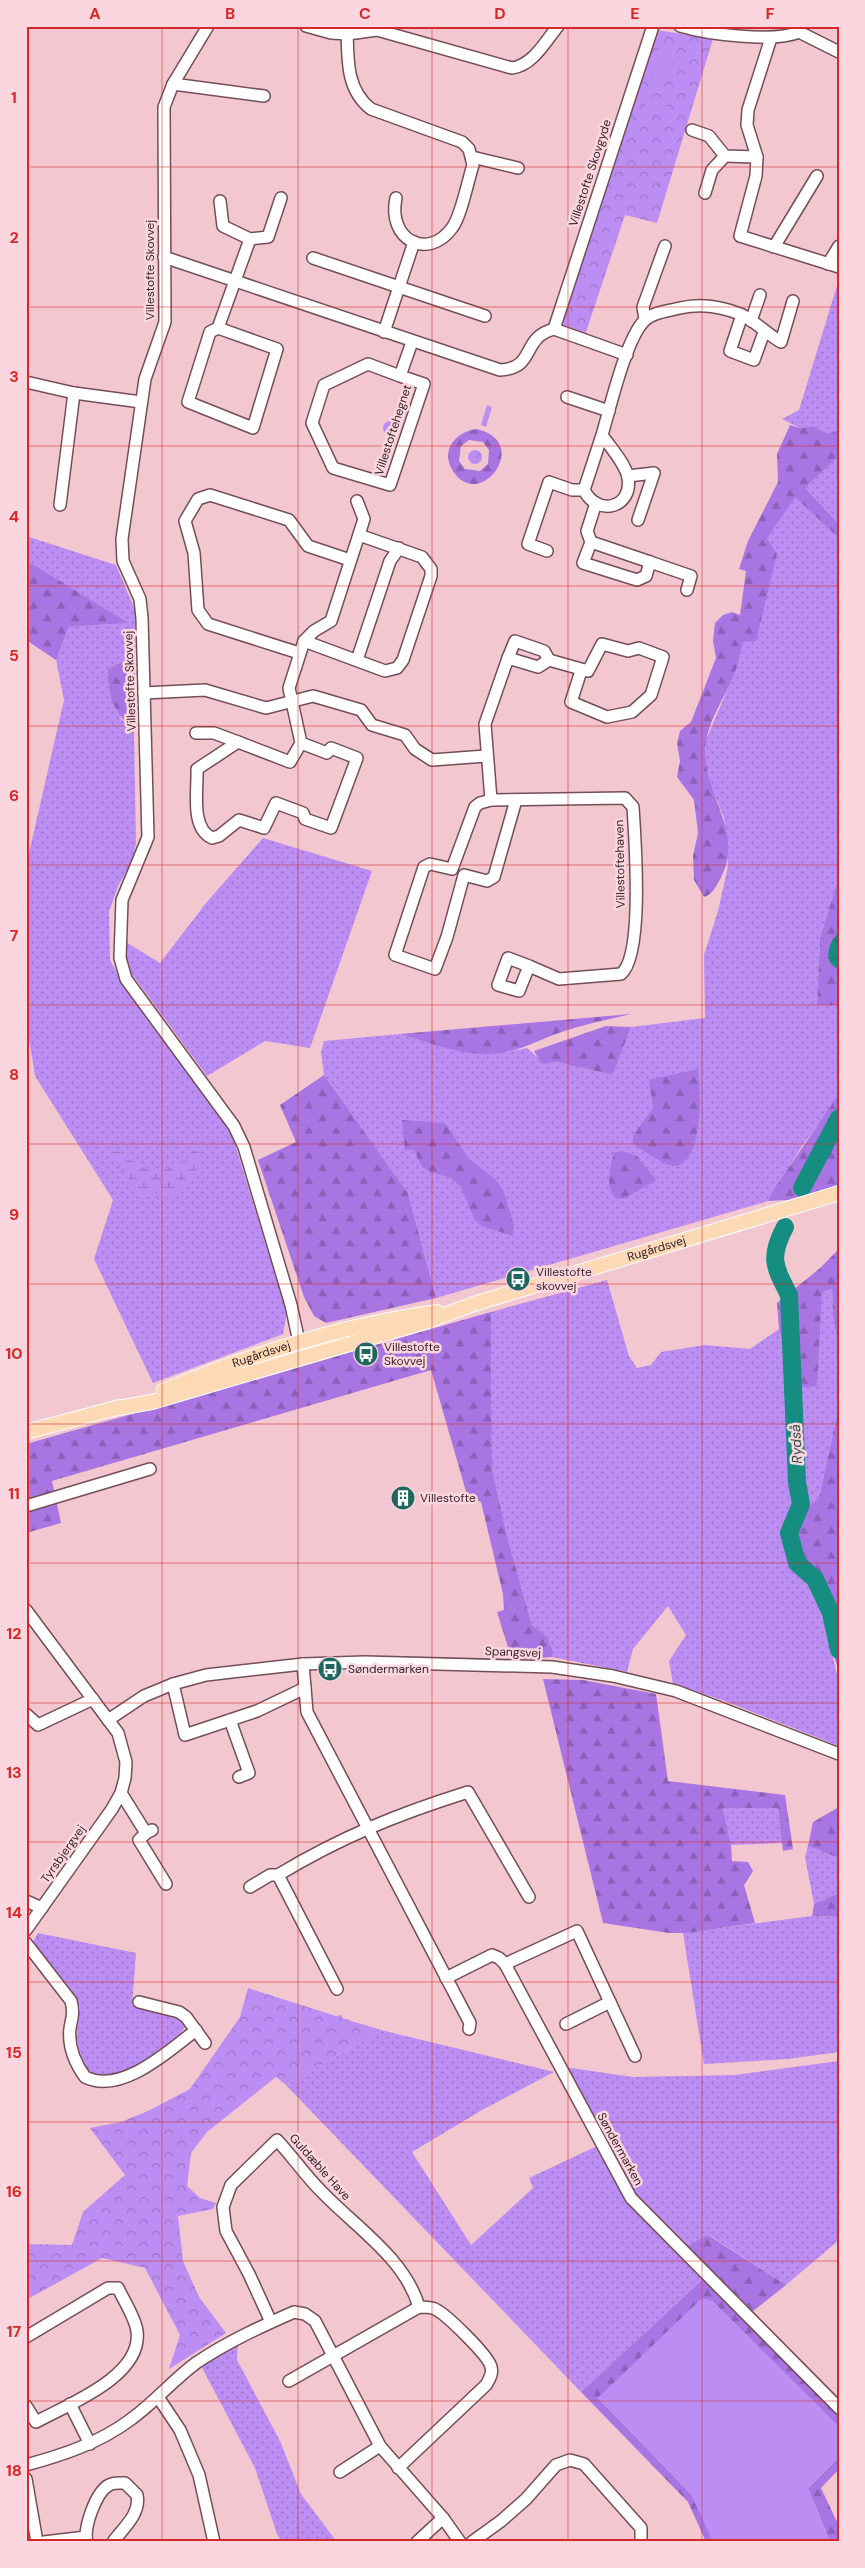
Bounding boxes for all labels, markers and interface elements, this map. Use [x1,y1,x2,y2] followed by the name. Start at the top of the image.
[89,3,101,24] text: A
[225,3,235,24] text: B
[359,3,371,24] text: C
[494,3,506,24] text: D
[630,3,640,24] text: E
[766,3,775,24] text: F
[11,87,17,108] text: 1
[565,117,615,229] street label: Villestofte Skovgyde
[142,220,158,320] street label: Villestofte Skovvej
[9,227,19,248] text: 2
[9,366,19,387] text: 3
[371,382,415,477] street label: Villestoftehegnet
[9,506,19,527] text: 4
[120,630,140,732] street label: Villestofte Skovvej
[9,645,19,666] text: 5
[9,785,19,806] text: 6
[611,819,629,909] street label: Villestoftehaven
[10,925,19,946] text: 7
[9,1064,19,1085] text: 8
[9,1204,19,1225] text: 9
[625,1232,688,1265] street label: Rugårdsvej
[536,1264,592,1294] place label: Villestofte skovvej
[505,1266,531,1292] bus stop icon: Villestofte skovvej
[230,1337,292,1371] street label: Rugårdsvej
[384,1339,440,1369] place label: Villestofte Skovvej
[353,1341,379,1367] bus stop icon: Villestofte Skovvej
[5,1343,23,1364] text: 10
[786,1424,806,1464] water label: Rydså
[8,1483,20,1504] text: 11
[390,1485,416,1511] building icon: Villestofte
[420,1490,476,1506] place label: Villestofte
[6,1623,22,1644] text: 12
[485,1643,541,1661] street label: Spangsvej
[317,1656,343,1682] bus stop icon: Søndermarken
[348,1661,429,1677] place label: Søndermarken
[6,1762,22,1783] text: 13
[37,1822,89,1886] street label: Tyrsbjergvej
[6,1902,22,1923] text: 14
[6,2042,22,2063] text: 15
[593,2110,647,2188] street label: Søndermarken
[286,2130,354,2204] street label: Guldæble Have
[6,2181,22,2202] text: 16
[7,2321,22,2342] text: 17
[6,2460,22,2481] text: 18

